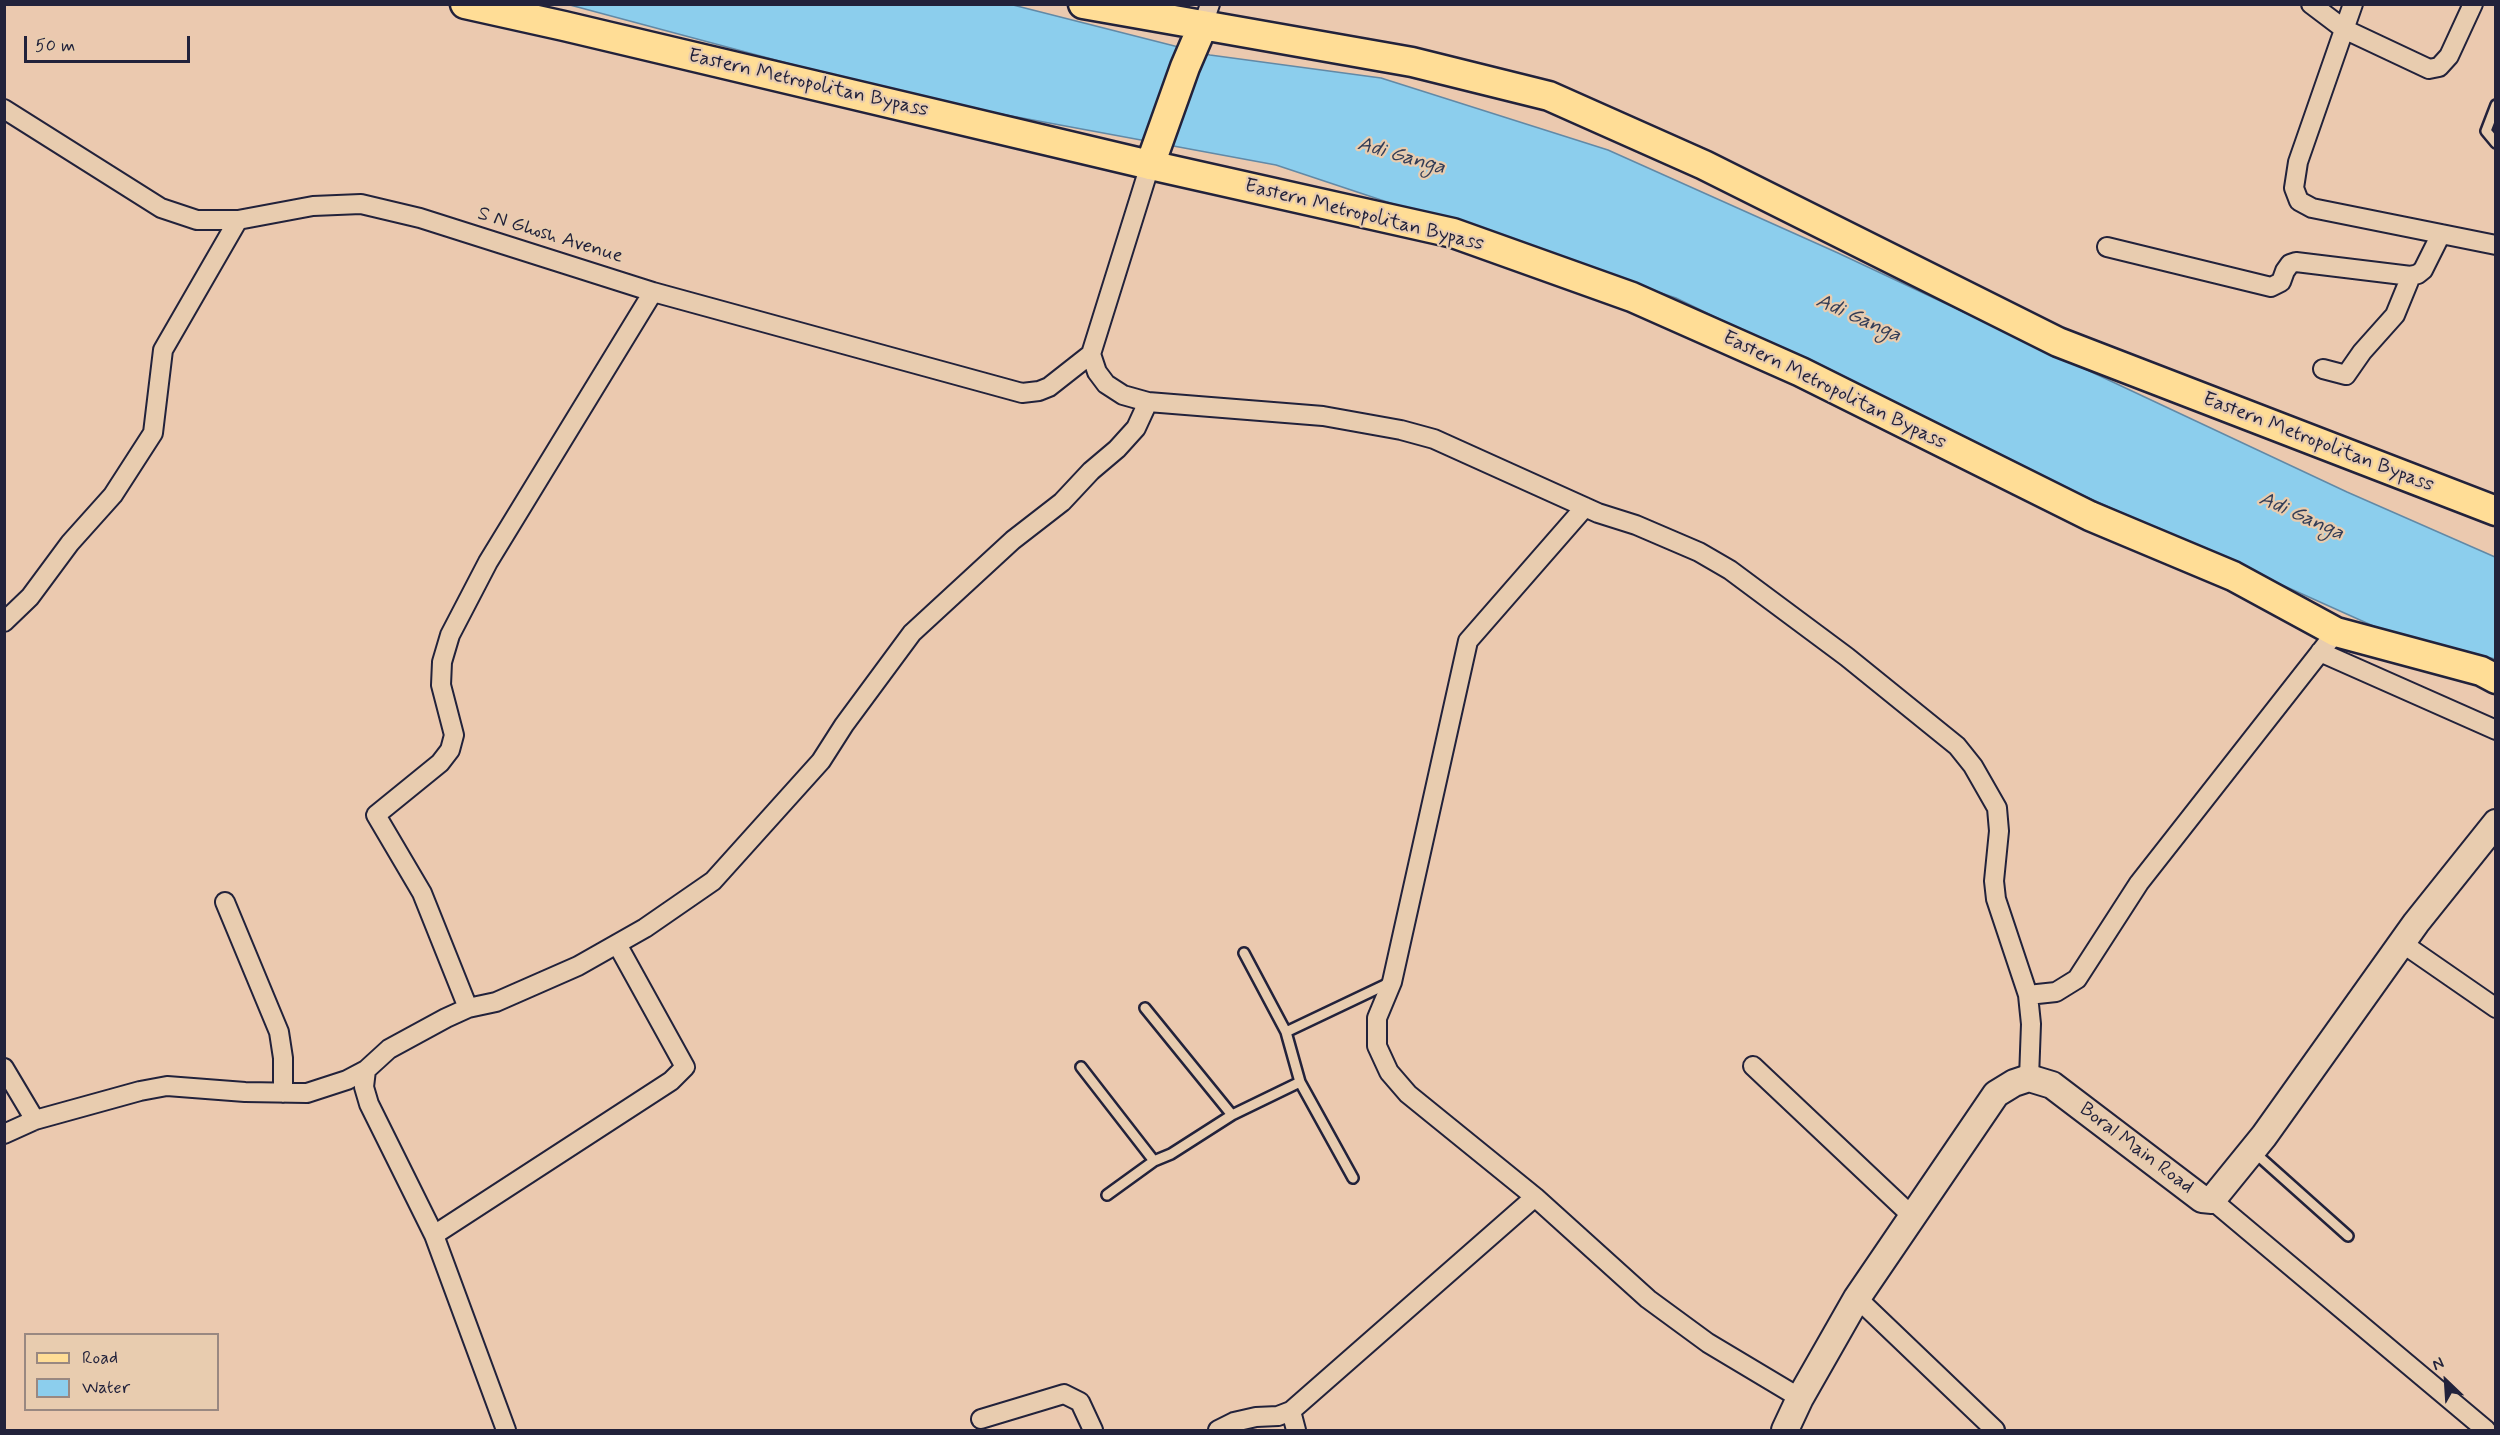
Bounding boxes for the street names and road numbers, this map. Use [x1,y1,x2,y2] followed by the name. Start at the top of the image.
[686,45,930,123] street label: Eastern Metropolitan Bypass
[1242,175,1486,257] street label: Eastern Metropolitan Bypass
[474,202,626,270] street label: S N Ghosh Avenue
[1718,326,1950,456] street label: Eastern Metropolitan Bypass
[2199,388,2437,498] street label: Eastern Metropolitan Bypass
[2074,1098,2198,1200] street label: Boral Main Road

